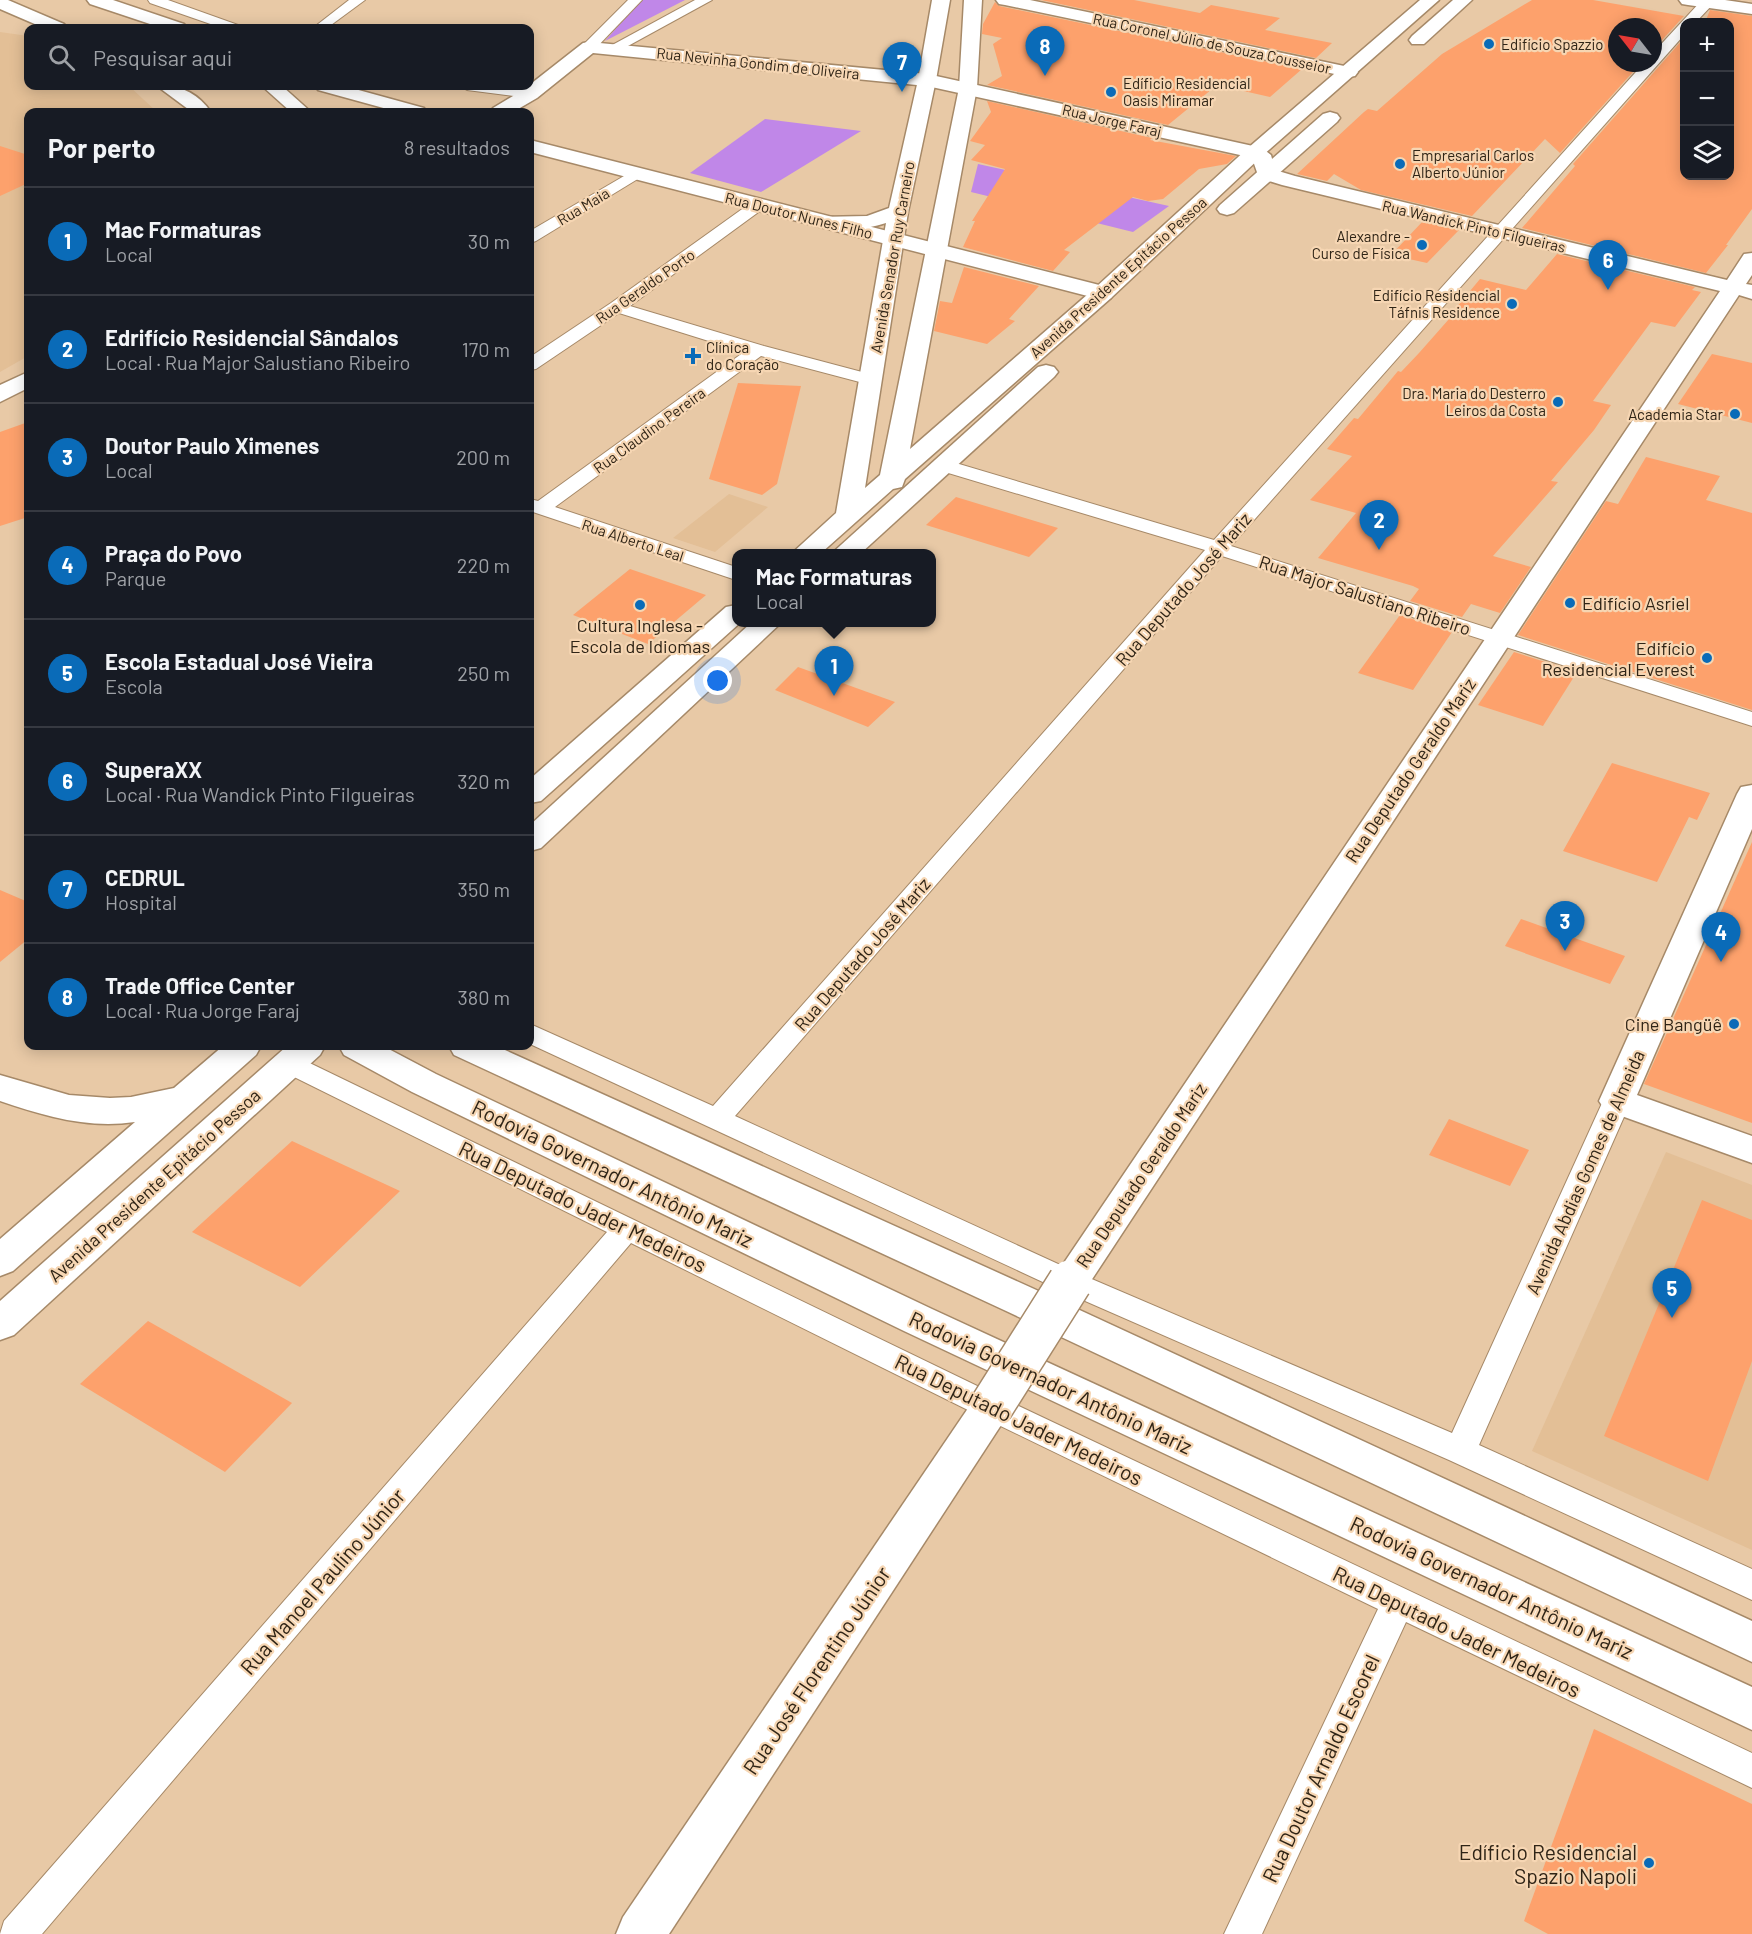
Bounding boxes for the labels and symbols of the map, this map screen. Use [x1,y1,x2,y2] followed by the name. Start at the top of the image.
[1091,9,1333,77] street label: Rua Coronel Júlio de Souza Cousseior
[1608,18,1662,72] north arrow
[1026,26,1064,76] pin: 8
[1501,35,1603,53] place label: Edifício Spazzio
[1482,37,1496,51] marker: Edifício Spazzio
[882,42,922,92] pin: 7
[656,43,860,83] street label: Rua Nevinha Gondim de Oliveira
[1123,74,1250,109] place label: Edíficio Residencial Oasis Miramar
[1104,85,1118,99] marker: Edíficio Residencial Oasis Miramar
[1061,100,1163,140] street label: Rua Jorge Faraj
[1412,146,1534,181] place label: Empresarial Carlos Alberto Júnior
[1393,157,1407,171] marker: Empresarial Carlos Alberto Júnior
[866,160,918,354] street label: Avenida Senador Ruy Carneiro
[554,183,612,229] street label: Rua Maia
[723,188,875,242] street label: Rua Doutor Nunes Filho
[1026,193,1210,361] street label: Avenida Presidente Epitácio Pessoa
[1381,196,1567,256] street label: Rua Wandick Pinto Filgueiras
[1312,227,1410,262] place label: Alexandre - Curso de Física
[1415,238,1429,252] marker: Alexandre - Curso de Física
[1588,240,1628,290] pin: 6
[592,245,698,327] street label: Rua Geraldo Porto
[1373,286,1500,321] place label: Edifício Residencial Táfnis Residence
[1505,297,1519,311] marker: Edifício Residencial Táfnis Residence
[706,338,779,373] place label: Clínica do Coração
[684,347,702,365] marker: Clínica do Coração
[589,383,709,477] street label: Rua Claudino Pereira
[1402,384,1546,419] place label: Dra. Maria do Desterro Leiros da Costa
[1551,395,1565,409] marker: Dra. Maria do Desterro Leiros da Costa
[1628,405,1724,423] place label: Academia Star
[1728,407,1742,421] marker: Academia Star
[1360,500,1398,550] pin: 2
[1110,508,1256,670] street label: Rua Deputado José Mariz
[580,515,686,565] street label: Rua Alberto Leal
[1256,550,1474,640] street label: Rua Major Salustiano Ribeiro
[1582,592,1689,614] place label: Edifício Asriel
[1563,596,1577,610] marker: Edifício Asriel
[633,598,647,612] marker: Cultura Inglesa - Escola de Idiomas
[570,614,710,657] place label: Cultura Inglesa - Escola de Idiomas
[1542,637,1695,680] place label: Edifício Residencial Everest
[814,646,854,696] pin: 1
[1700,651,1714,665] marker: Edifício Residencial Everest
[703,666,732,695] your location
[1340,674,1480,866] street label: Rua Deputado Geraldo Mariz
[789,873,935,1035] street label: Rua Deputado José Mariz
[1546,902,1584,951] pin: 3
[1702,912,1740,962] pin: 4
[1625,1013,1722,1035] place label: Cine Bangüê
[1727,1017,1741,1031] marker: Cine Bangüê
[1521,1046,1649,1298] street label: Avenida Abdias Gomes de Almeida
[1071,1079,1211,1271] street label: Rua Deputado Geraldo Mariz
[43,1084,265,1286] street label: Avenida Presidente Epitácio Pessoa
[469,1094,757,1252] street label: Rodovia Governador Antônio Mariz
[455,1135,711,1277] street label: Rua Deputado Jader Medeiros
[1652,1268,1692,1318] pin: 5
[906,1305,1196,1459] street label: Rodovia Governador Antônio Mariz
[891,1348,1147,1490] street label: Rua Deputado Jader Medeiros
[234,1483,410,1679] street label: Rua Manoel Paulino Júnior
[1347,1510,1637,1664] street label: Rodovia Governador Antônio Mariz
[1329,1560,1585,1702] street label: Rua Deputado Jader Medeiros
[737,1561,895,1779] street label: Rua José Florentino Júnior
[1256,1650,1384,1886] street label: Rua Doutor Arnaldo Escorel
[1459,1839,1637,1888] place label: Edíficio Residencial Spazio Napoli
[1642,1856,1656,1870] marker: Edíficio Residencial Spazio Napoli

